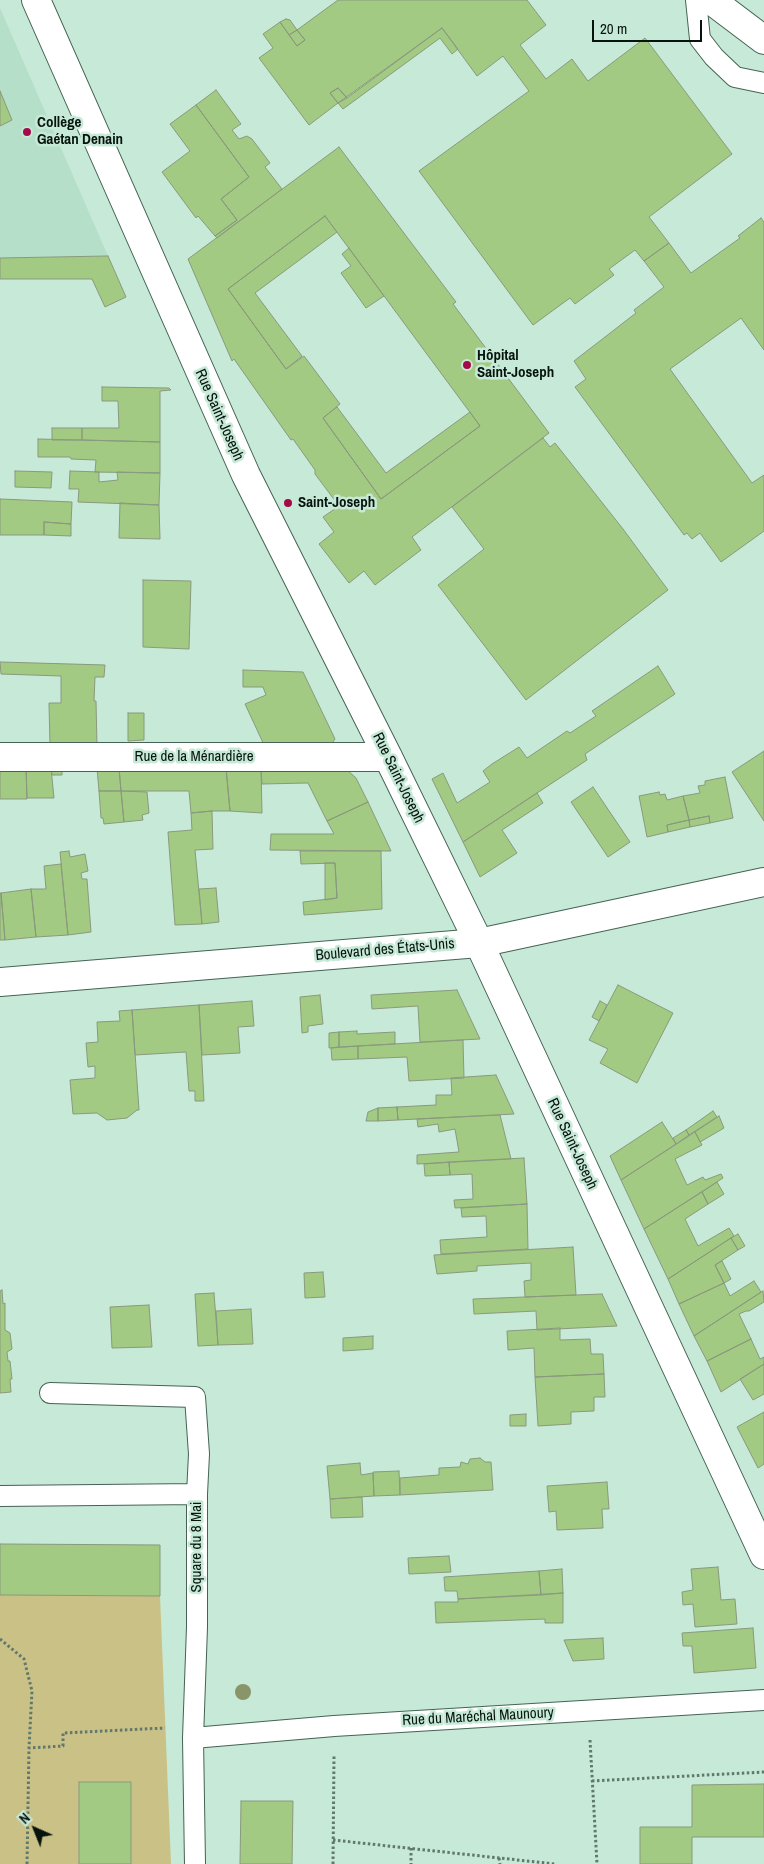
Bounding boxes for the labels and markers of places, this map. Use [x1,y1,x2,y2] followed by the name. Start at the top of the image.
[37,114,123,149] place label: Collège Gaétan Denain
[21,126,33,138] marker: Collège Gaétan Denain
[477,347,554,382] place label: Hôpital Saint-Joseph
[461,359,473,371] marker: Hôpital Saint-Joseph
[298,494,375,512] place label: Saint-Joseph
[282,497,294,509] marker: Saint-Joseph

